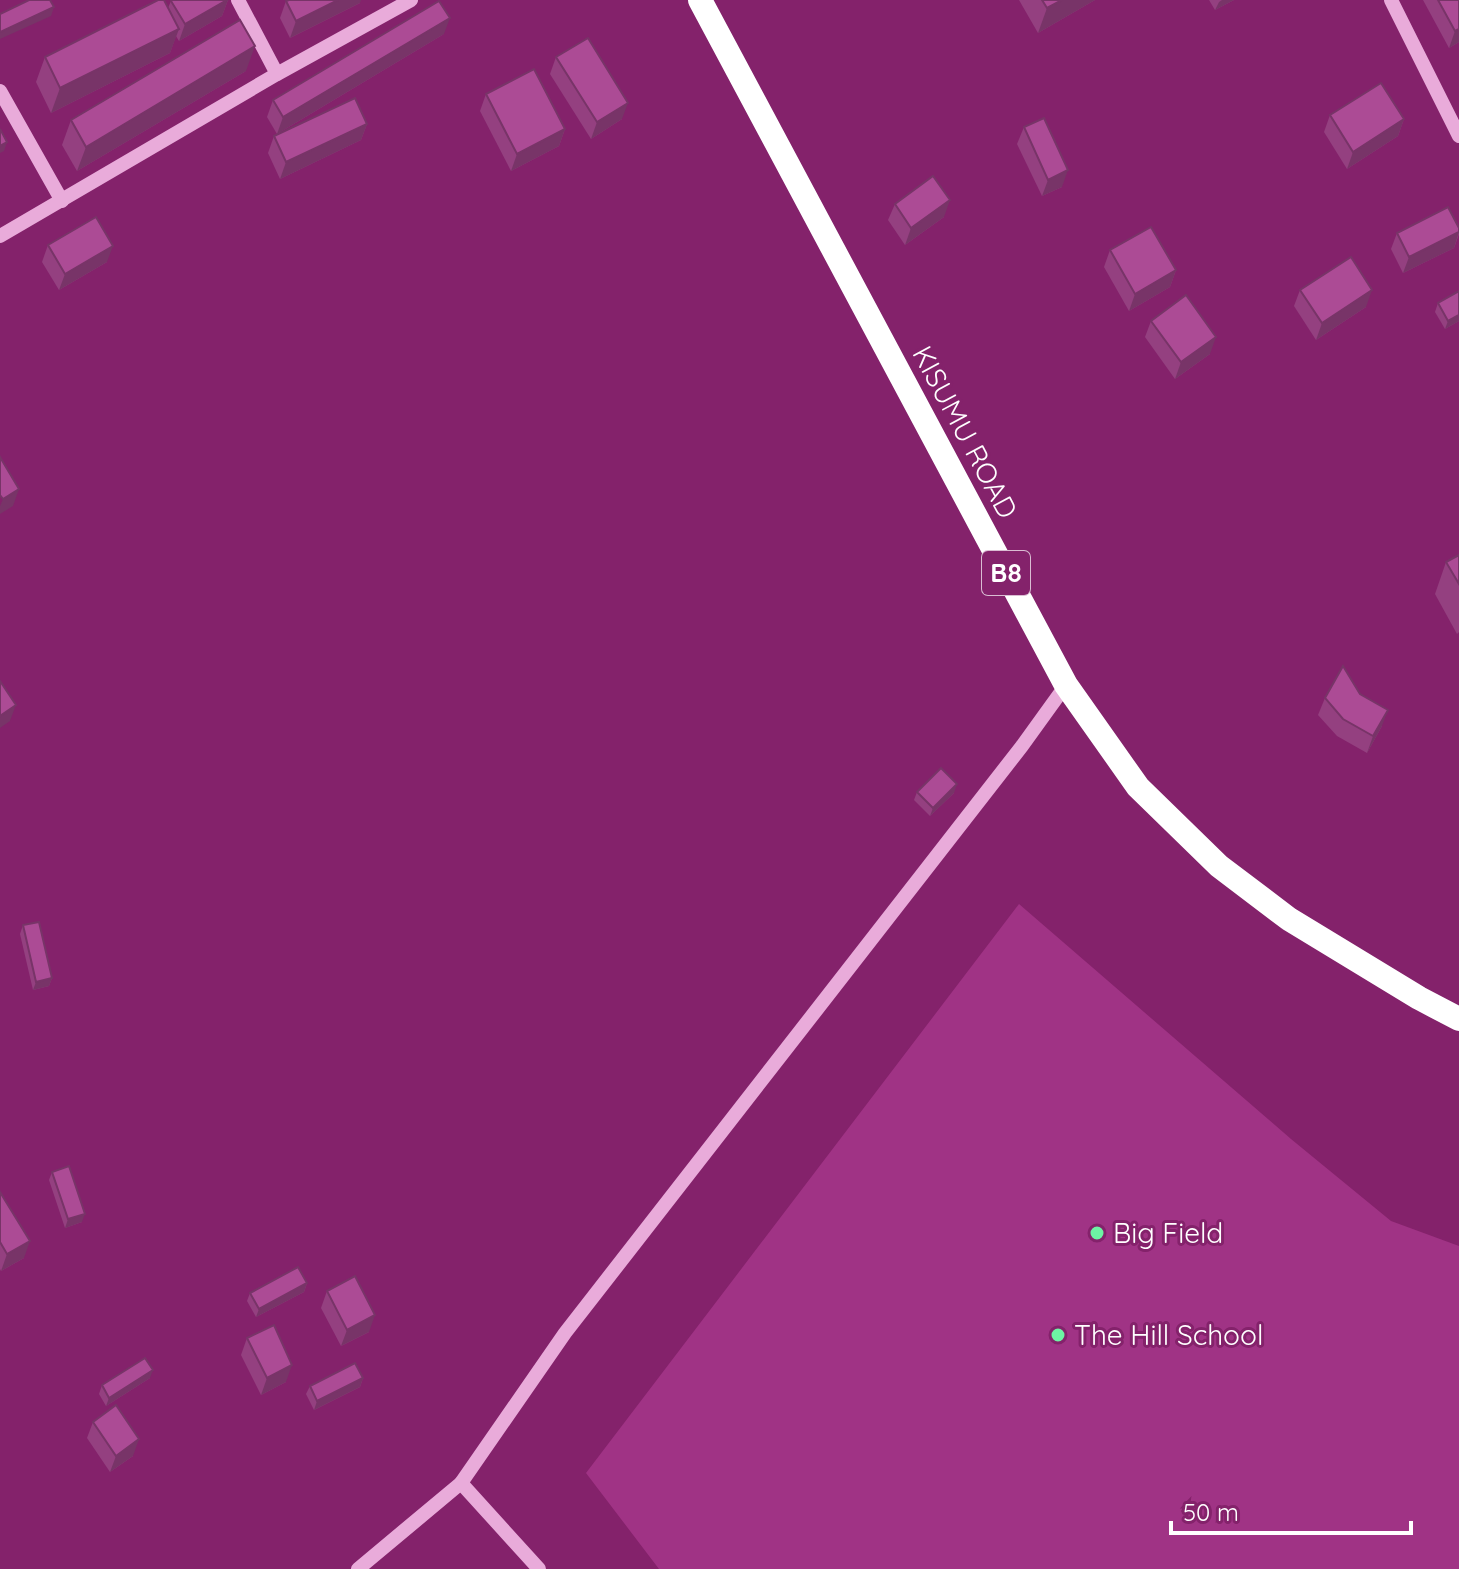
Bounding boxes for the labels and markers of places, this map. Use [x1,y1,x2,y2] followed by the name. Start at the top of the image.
[1113,1215,1223,1250] place label: Big Field
[1088,1224,1106,1242] marker: Big Field
[1074,1317,1263,1352] place label: The Hill School
[1049,1326,1067,1344] marker: The Hill School

